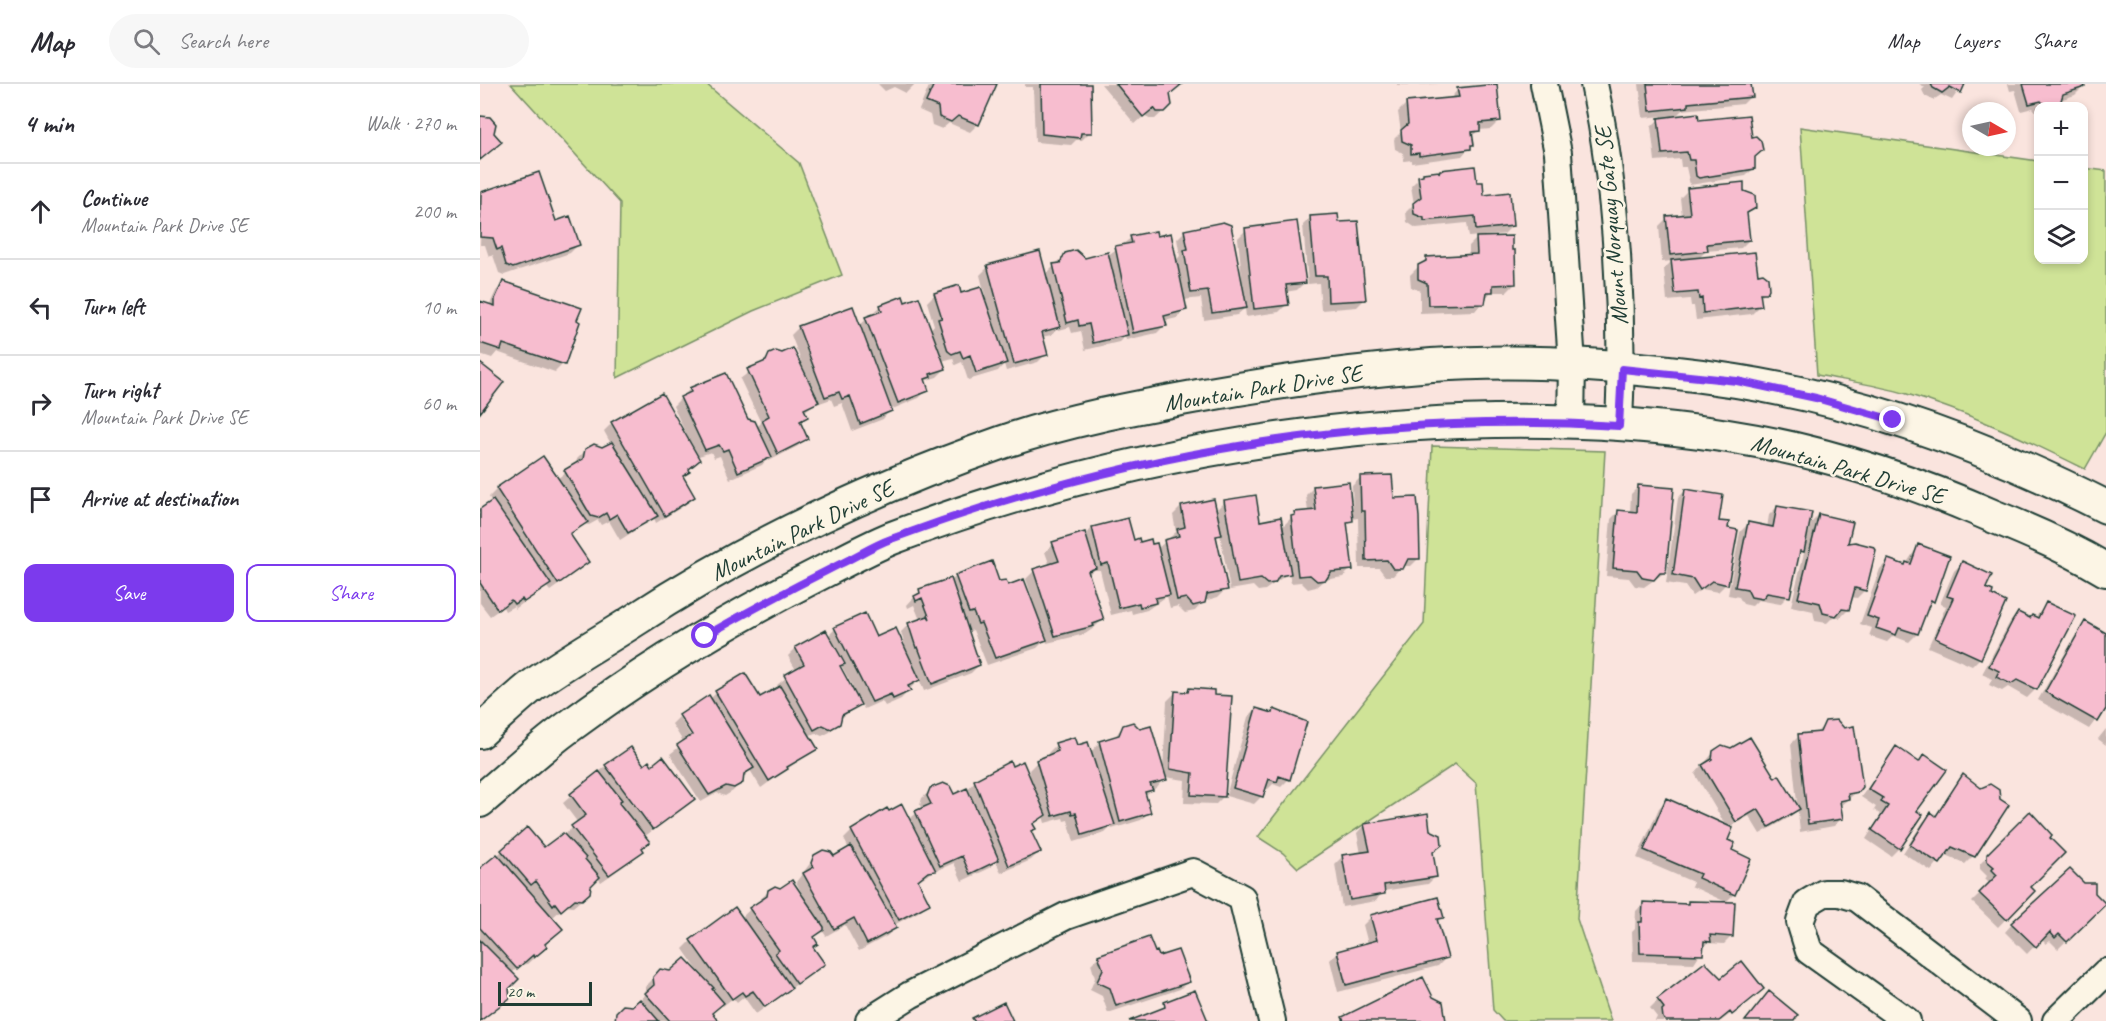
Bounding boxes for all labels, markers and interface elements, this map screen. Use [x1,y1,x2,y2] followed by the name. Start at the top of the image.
[109,14,529,68] search box
[30,24,73,59] text: Map
[130,25,163,58] icon: search
[178,27,268,55] text: Search here
[1887,28,1920,54] text: Map
[1953,28,1999,54] text: Layers
[2032,28,2076,54] text: Share
[1962,102,2016,156] north arrow
[2034,102,2088,264] map controls
[2034,102,2088,156] button: +
[24,107,74,140] text: 4 min
[366,111,456,136] text: Walk · 270 m
[1587,122,1635,326] street label: Mount Norquay Gate SE
[2034,156,2088,210] button: −
[81,185,147,213] text: Continue
[24,195,57,228] icon: ahead
[413,199,456,224] text: 200 m
[2034,210,2088,264] button: layers
[81,213,247,238] text: Mountain Park Drive SE
[24,291,57,324] icon: left
[81,293,145,321] text: Turn left
[422,295,456,320] text: 10 m
[1162,357,1367,418] street label: Mountain Park Drive SE
[81,377,158,405] text: Turn right
[24,387,57,420] icon: right
[422,391,456,416] text: 60 m
[81,405,247,430] text: Mountain Park Drive SE
[1879,406,1905,432] route end
[1748,427,1951,512] street label: Mountain Park Drive SE
[706,471,901,587] street label: Mountain Park Drive SE
[24,483,57,516] icon: arrive
[81,485,238,513] text: Arrive at destination
[24,564,234,622] button: Save
[246,564,456,622] button: Share
[691,622,717,648] route start
[498,979,592,1006] scale bar
[507,982,534,1002] text: 20 m

